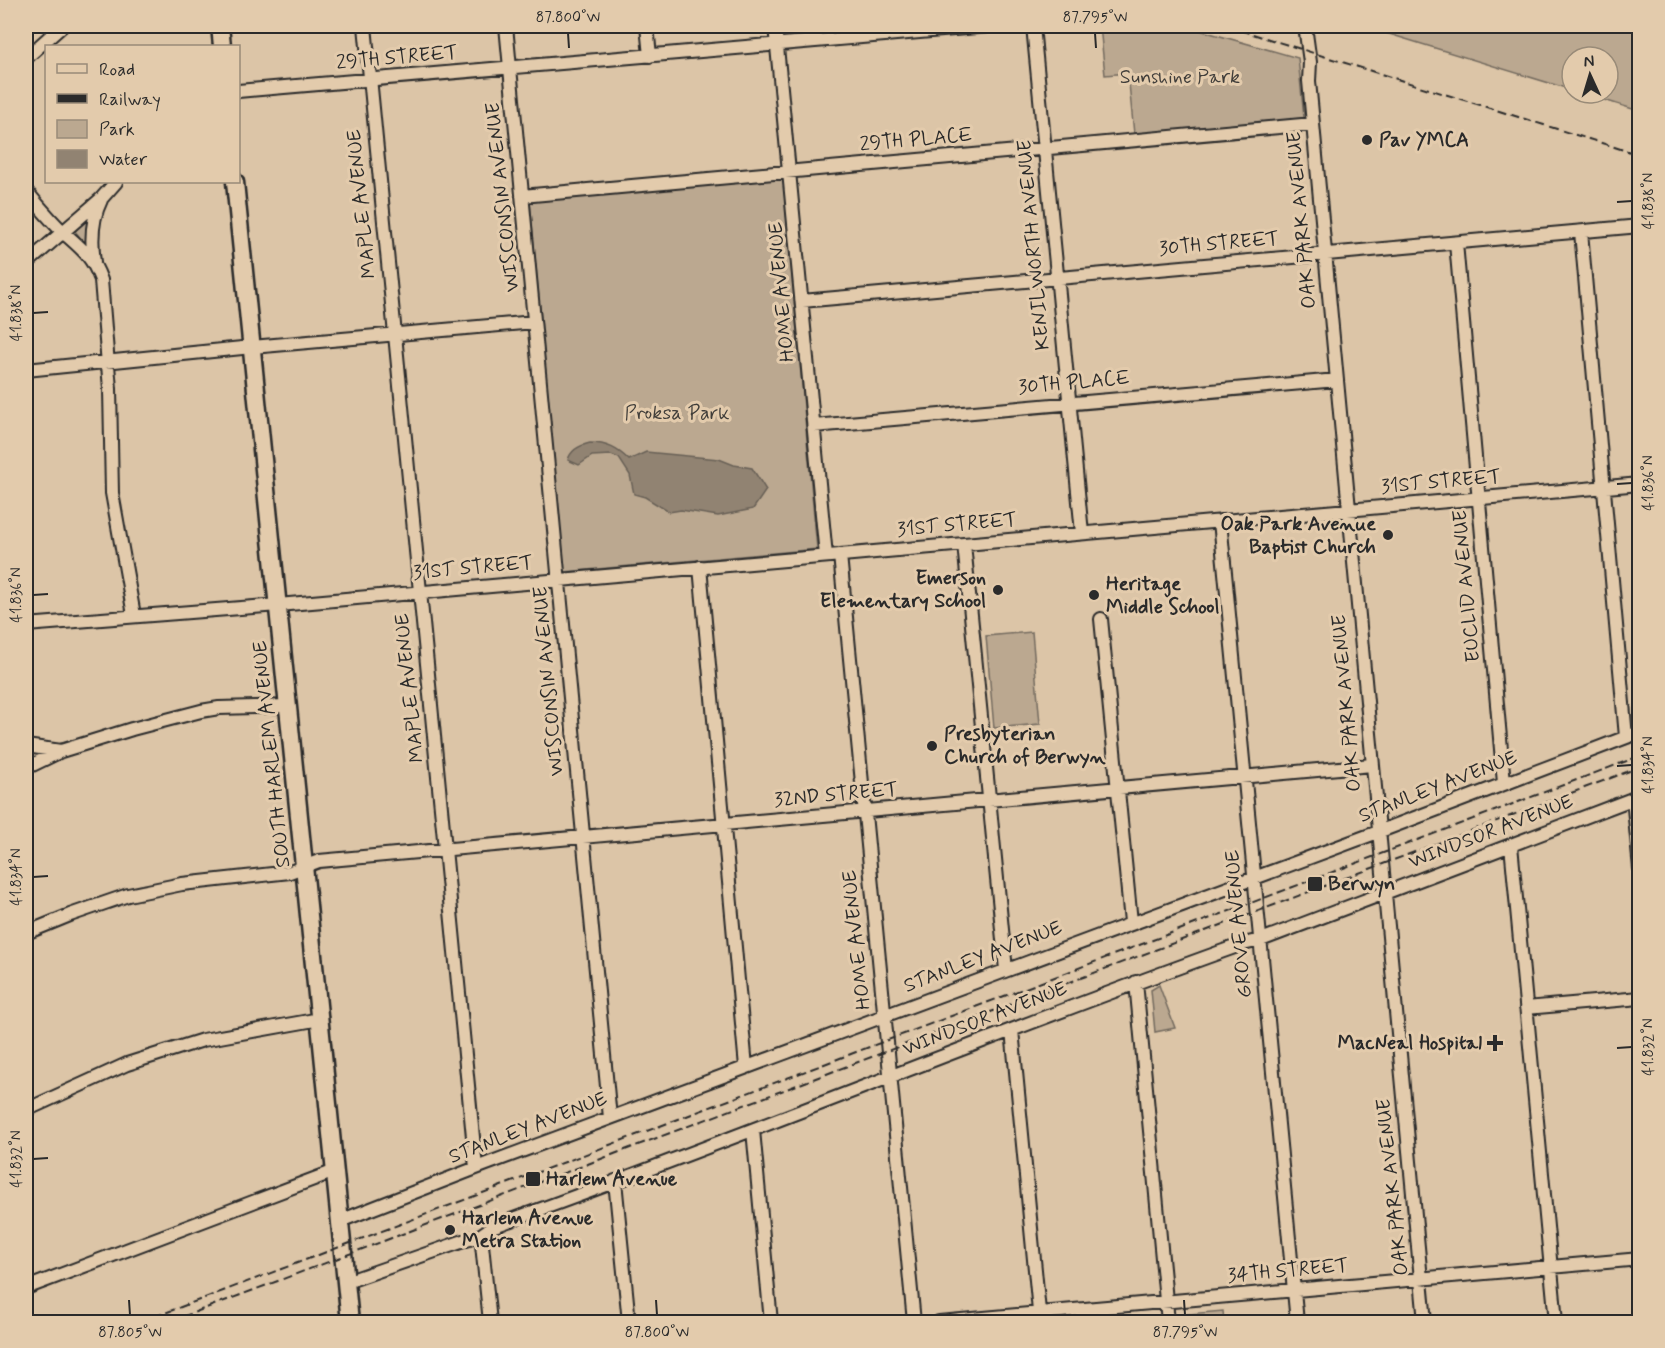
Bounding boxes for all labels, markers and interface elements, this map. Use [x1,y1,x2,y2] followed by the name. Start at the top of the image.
[536,8,600,28] text: 87.800°W
[1063,8,1127,28] text: 87.795°W
[335,39,459,77] street label: 29TH STREET
[45,45,240,183] legend
[1560,45,1620,105] north arrow
[1583,51,1595,72] text: N
[99,58,135,82] text: Road
[1120,64,1240,91] park label: Sunshine Park
[99,88,161,112] text: Railway
[480,101,526,293] street label: WISCONSIN AVENUE
[99,118,135,142] text: Park
[859,122,973,158] street label: 29TH PLACE
[1379,127,1469,154] place label: Pav YMCA
[341,128,383,280] street label: MAPLE AVENUE
[1281,130,1323,310] street label: OAK PARK AVENUE
[1360,133,1374,147] marker: Pav YMCA
[1011,138,1057,352] street label: KENILWORTH AVENUE
[99,148,148,172] text: Water
[1639,173,1659,229] text: 41.838°N
[762,221,802,363] street label: HOME AVENUE
[1158,225,1280,263] street label: 30TH STREET
[7,285,27,341] text: 41.838°N
[1017,365,1131,401] street label: 30TH PLACE
[624,400,730,427] park label: Proksa Park
[1639,455,1659,511] text: 41.836°N
[1380,463,1502,501] street label: 31ST STREET
[896,506,1018,544] street label: 31ST STREET
[1447,509,1487,663] street label: EUCLID AVENUE
[1221,511,1376,561] place label: Oak Park Avenue Baptist Church
[1381,528,1395,542] marker: Oak Park Avenue Baptist Church
[412,549,534,587] street label: 31ST STREET
[820,565,986,615] place label: Emerson Elementary School
[7,567,27,623] text: 41.836°N
[1106,571,1219,621] place label: Heritage Middle School
[991,583,1005,597] marker: Emerson Elementary School
[527,585,571,777] street label: WISCONSIN AVENUE
[1087,588,1101,602] marker: Heritage Middle School
[389,612,431,764] street label: MAPLE AVENUE
[1326,613,1368,793] street label: OAK PARK AVENUE
[247,639,297,869] street label: SOUTH HARLEM AVENUE
[944,721,1106,771] place label: Presbyterian Church of Berwyn
[1639,736,1659,794] text: 41.834°N
[925,739,939,753] marker: Presbyterian Church of Berwyn
[1355,744,1521,830] street label: STANLEY AVENUE
[773,776,899,814] street label: 32ND STREET
[1405,788,1577,876] street label: WINDSOR AVENUE
[7,848,27,906] text: 41.834°N
[1219,849,1259,999] street label: GROVE AVENUE
[836,869,878,1011] street label: HOME AVENUE
[1328,871,1395,898] place label: Berwyn
[1306,875,1324,893] marker: Berwyn
[900,914,1066,1000] street label: STANLEY AVENUE
[899,975,1071,1063] street label: WINDSOR AVENUE
[1639,1018,1659,1076] text: 41.832°N
[1337,1030,1482,1057] place label: MacNeal Hospital
[1486,1034,1504,1052] marker: MacNeal Hospital
[445,1085,611,1171] street label: STANLEY AVENUE
[1370,1097,1416,1277] street label: OAK PARK AVENUE
[7,1130,27,1188] text: 41.832°N
[546,1166,678,1193] place label: Harlem Avenue
[524,1170,542,1188] marker: Harlem Avenue
[462,1205,594,1255] place label: Harlem Avenue Metra Station
[443,1223,457,1237] marker: Harlem Avenue Metra Station
[1226,1252,1350,1290] street label: 34TH STREET
[98,1323,162,1343] text: 87.805°W
[625,1323,689,1343] text: 87.800°W
[1153,1323,1217,1343] text: 87.795°W

